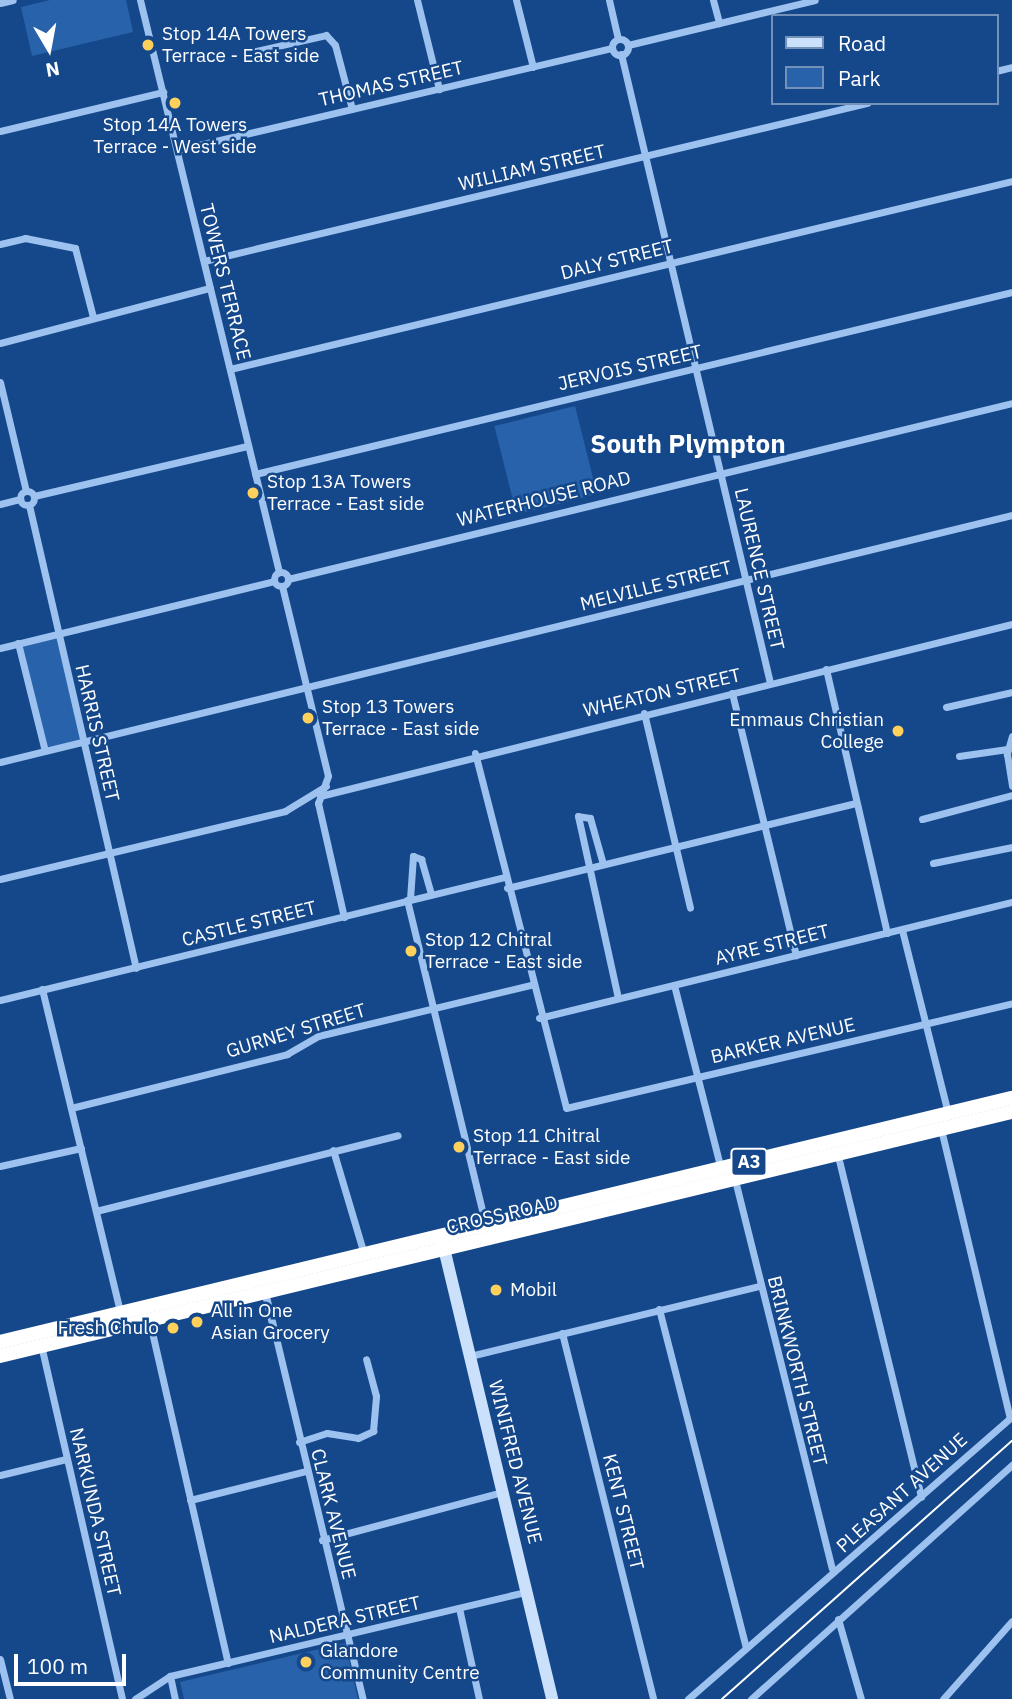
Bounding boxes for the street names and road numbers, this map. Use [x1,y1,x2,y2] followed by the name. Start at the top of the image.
[316,56,466,112] street label: THOMAS STREET
[456,140,608,196] street label: WILLIAM STREET
[195,201,255,363] street label: TOWERS TERRACE
[558,235,676,285] street label: DALY STREET
[556,340,704,396] street label: JERVOIS STREET
[455,466,633,532] street label: WATERHOUSE ROAD
[729,486,789,652] street label: LAURENCE STREET
[578,556,734,616] street label: MELVILLE STREET
[70,662,124,804] street label: HARRIS STREET
[581,664,743,722] street label: WHEATON STREET
[180,896,318,952] street label: CASTLE STREET
[712,920,832,970] street label: AYRE STREET
[223,999,369,1063] street label: GURNEY STREET
[708,1013,858,1069] street label: BARKER AVENUE
[730,1148,768,1176] road number: A3
[444,1191,560,1239] street label: CROSS ROAD
[762,1274,832,1468] street label: BRINKWORTH STREET
[484,1378,546,1546] street label: WINIFRED AVENUE
[65,1426,125,1598] street label: NARKUNDA STREET
[832,1428,972,1558] street label: PLEASANT AVENUE
[306,1446,360,1582] street label: CLARK AVENUE
[598,1452,648,1572] street label: KENT STREET
[267,1592,423,1648] street label: NALDERA STREET

